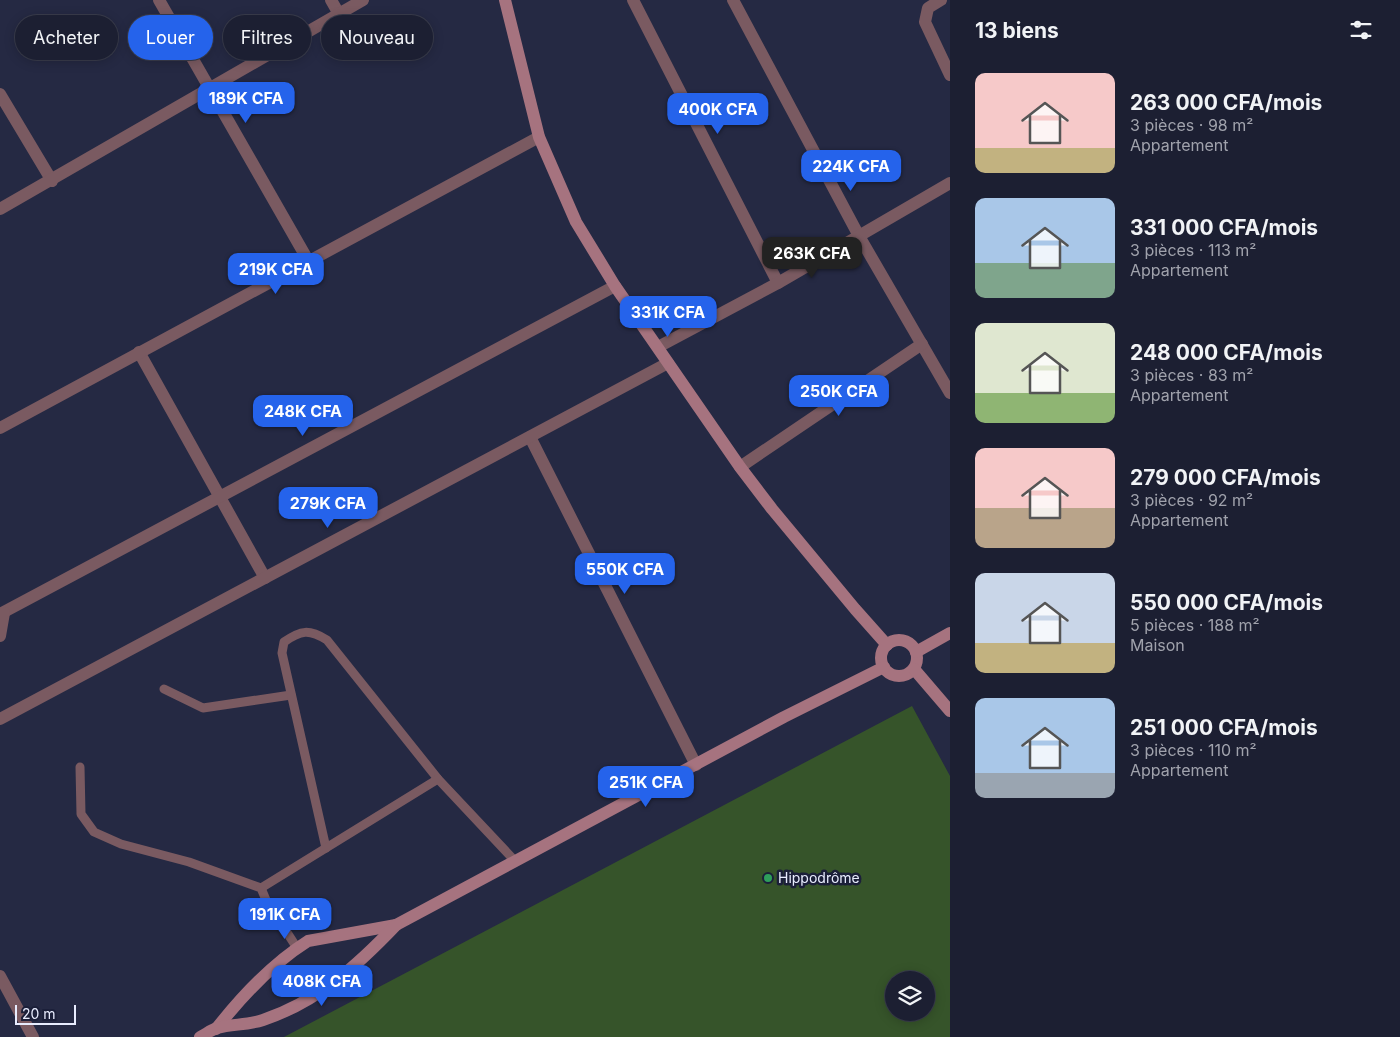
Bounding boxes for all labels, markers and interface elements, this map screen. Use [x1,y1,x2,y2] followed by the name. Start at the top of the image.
[15,15,118,60] chip: Acheter
[128,15,213,60] chip: Louer
[223,15,311,60] chip: Filtres
[321,15,433,60] chip: Nouveau
[1347,16,1375,44] icon: filters
[975,18,1059,43] text: 13 biens
[194,82,298,124] pin: 189K CFA
[209,88,283,108] text: 189K CFA
[1130,90,1322,115] text: 263 000 CFA/mois
[666,92,770,135] pin: 400K CFA
[1015,93,1075,153] icon: home
[678,99,758,119] text: 400K CFA
[1130,115,1253,135] text: 3 pièces · 98 m²
[1130,135,1228,155] text: Appartement
[799,150,903,192] pin: 224K CFA
[812,156,890,176] text: 224K CFA
[1130,215,1318,240] text: 331 000 CFA/mois
[1015,218,1075,278] icon: home
[760,236,864,279] pin: 263K CFA
[1130,240,1256,260] text: 3 pièces · 113 m²
[773,243,851,263] text: 263K CFA
[224,252,328,295] pin: 219K CFA
[239,259,313,279] text: 219K CFA
[1130,260,1228,280] text: Appartement
[616,296,720,338] pin: 331K CFA
[631,302,705,322] text: 331K CFA
[1130,340,1323,365] text: 248 000 CFA/mois
[1015,343,1075,403] icon: home
[1130,365,1253,385] text: 3 pièces · 83 m²
[787,374,891,417] pin: 250K CFA
[800,381,878,401] text: 250K CFA
[1130,385,1228,405] text: Appartement
[251,394,355,437] pin: 248K CFA
[264,401,342,421] text: 248K CFA
[1130,465,1321,490] text: 279 000 CFA/mois
[1015,468,1075,528] icon: home
[276,486,380,529] pin: 279K CFA
[1130,490,1253,510] text: 3 pièces · 92 m²
[290,493,366,513] text: 279K CFA
[1130,510,1228,530] text: Appartement
[573,552,677,595] pin: 550K CFA
[586,559,664,579] text: 550K CFA
[1130,590,1323,615] text: 550 000 CFA/mois
[1015,593,1075,653] icon: home
[1130,615,1260,635] text: 5 pièces · 188 m²
[1130,635,1185,655] text: Maison
[1130,715,1318,740] text: 251 000 CFA/mois
[1015,718,1075,778] icon: home
[1130,740,1257,760] text: 3 pièces · 110 m²
[1130,760,1228,780] text: Appartement
[594,766,698,808] pin: 251K CFA
[609,772,683,792] text: 251K CFA
[778,869,860,886] place label: Hippodrôme
[762,872,774,884] marker: Hippodrôme
[233,898,337,940] pin: 191K CFA
[249,904,321,924] text: 191K CFA
[270,964,374,1007] pin: 408K CFA
[282,971,362,991] text: 408K CFA
[885,971,935,1021] map controls
[885,971,935,1021] button: layers
[15,1002,76,1025] scale bar
[22,1005,56,1022] text: 20 m

